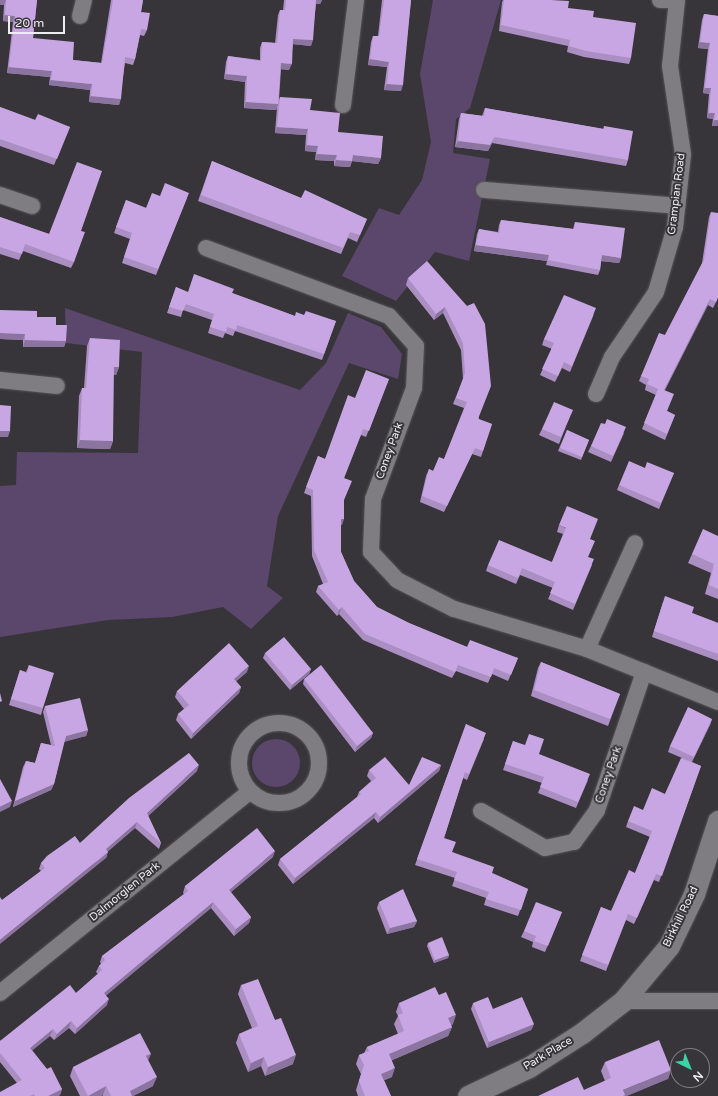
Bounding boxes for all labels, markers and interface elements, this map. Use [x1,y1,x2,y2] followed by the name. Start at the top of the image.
[10,8,67,34] scale bar
[15,16,44,30] text: 20 m
[665,153,689,235] street label: Grampian Road
[374,421,406,481] street label: Coney Park
[593,745,625,805] street label: Coney Park
[87,860,163,924] street label: Dalmorglen Park
[661,884,701,950] street label: Birkhill Road
[521,1034,575,1074] street label: Park Place
[670,1048,710,1088] north arrow
[690,1069,706,1084] text: N

